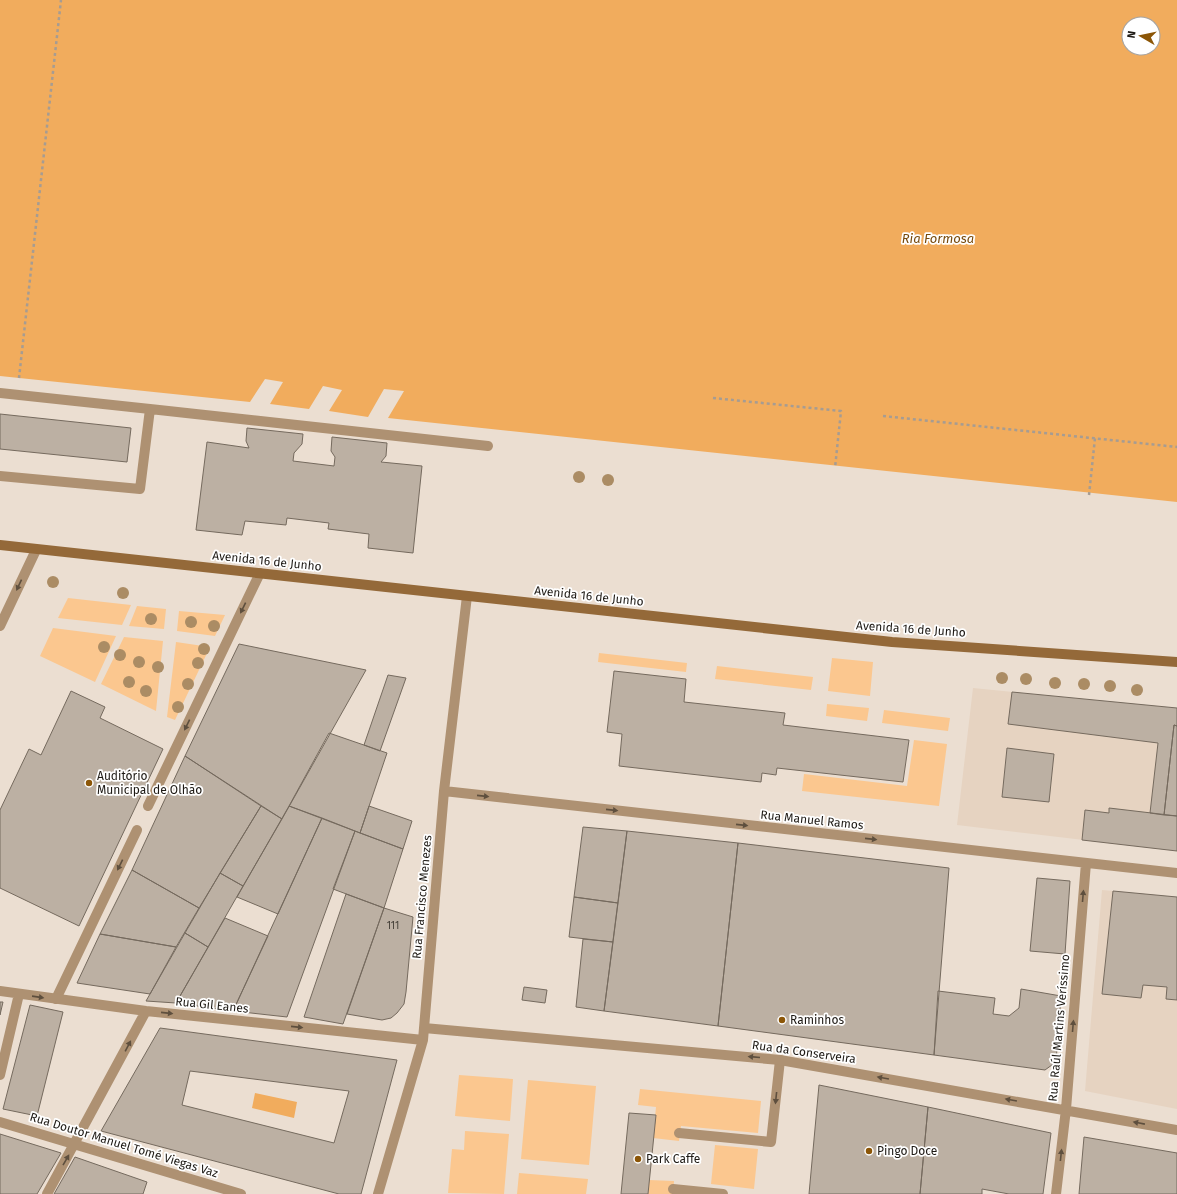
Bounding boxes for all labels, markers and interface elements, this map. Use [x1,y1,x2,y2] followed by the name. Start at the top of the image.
[1121,16,1161,56] north arrow
[1125,30,1139,39] text: N
[902,231,974,246] water label: Ria Formosa
[212,548,322,574] street label: Avenida 16 de Junho
[16,579,22,591] one-way arrow
[534,583,644,609] street label: Avenida 16 de Junho
[240,602,246,613] one-way arrow
[856,618,966,640] street label: Avenida 16 de Junho
[184,719,190,730] one-way arrow
[97,769,202,797] place label: Auditório Municipal de Olhão
[84,778,94,788] marker: Auditório Municipal de Olhão
[477,792,489,799] one-way arrow
[606,807,618,813] one-way arrow
[760,808,865,832] street label: Rua Manuel Ramos
[736,821,748,828] one-way arrow
[410,834,434,960] street label: Rua Francisco Menezes
[865,836,877,842] one-way arrow
[117,859,123,870] one-way arrow
[1080,890,1087,902] one-way arrow
[387,920,399,932] house number: 111
[1046,954,1072,1102] street label: Rua Raúl Martins Veríssimo
[32,994,45,1000] one-way arrow
[175,994,250,1016] street label: Rua Gil Eanes
[161,1010,173,1017] one-way arrow
[790,1013,844,1027] place label: Raminhos
[777,1015,787,1025] marker: Raminhos
[1069,1020,1076,1032] one-way arrow
[291,1023,303,1030] one-way arrow
[751,1038,857,1066] street label: Rua da Conserveira
[124,1040,131,1052] one-way arrow
[748,1054,760,1061] one-way arrow
[877,1074,889,1080] one-way arrow
[772,1092,779,1104] one-way arrow
[1005,1097,1017,1103] one-way arrow
[28,1110,220,1180] street label: Rua Doutor Manuel Tomé Viegas Vaz
[1133,1120,1145,1126] one-way arrow
[877,1144,937,1158] place label: Pingo Doce
[864,1146,874,1156] marker: Pingo Doce
[1057,1149,1064,1161] one-way arrow
[646,1152,700,1166] place label: Park Caffe
[62,1154,69,1166] one-way arrow
[633,1154,643,1164] marker: Park Caffe

